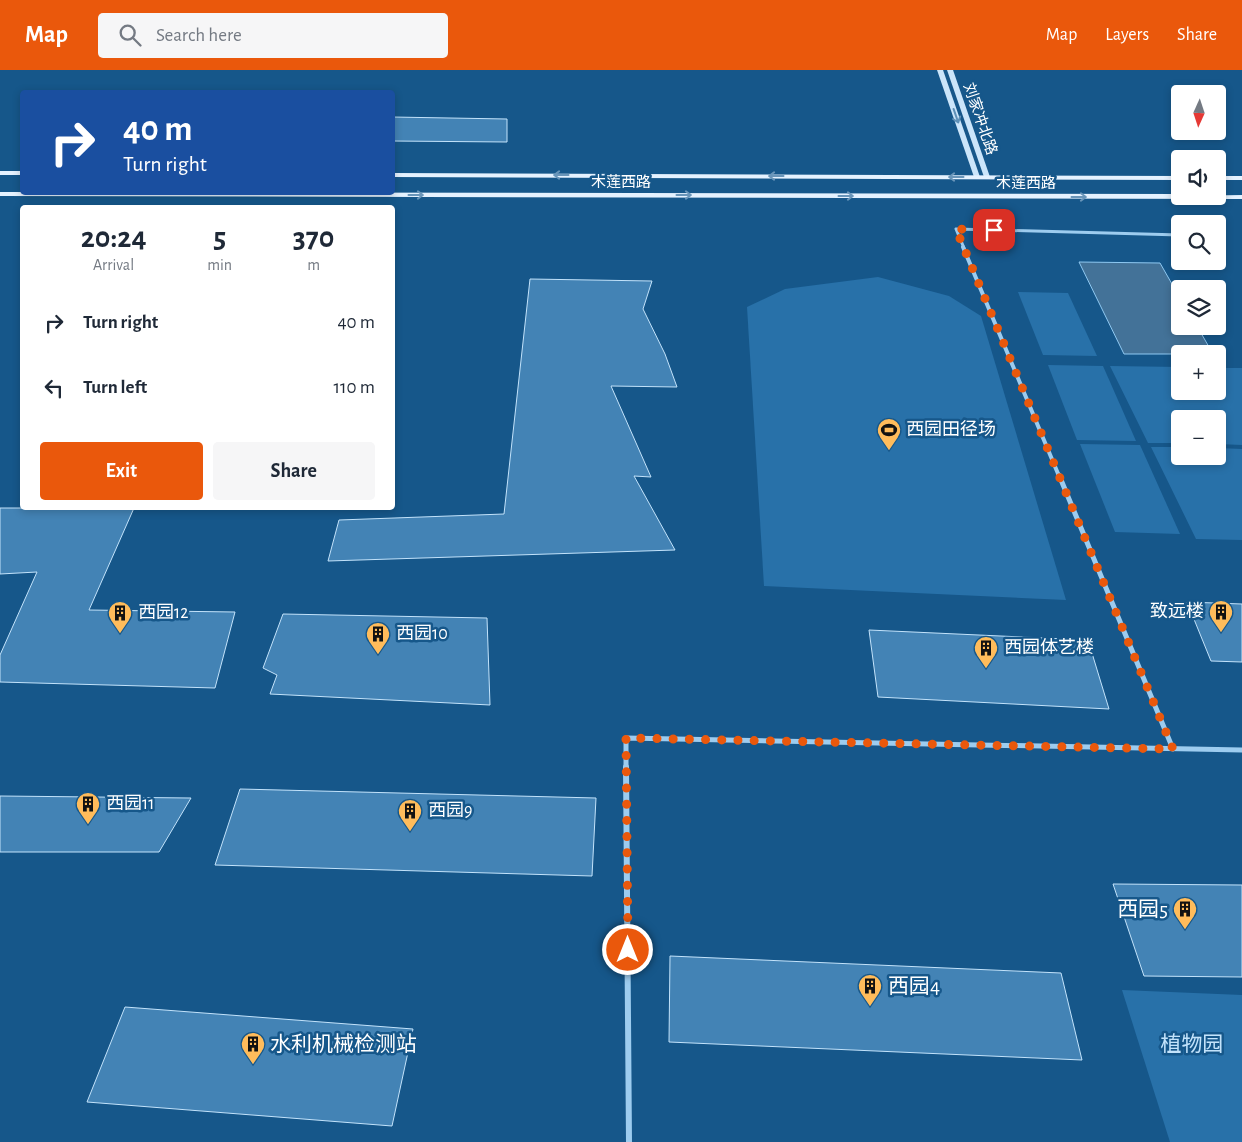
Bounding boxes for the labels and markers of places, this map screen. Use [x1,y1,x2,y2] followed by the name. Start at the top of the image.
[973,209,1015,251] pin
[876,417,902,451] sports icon: 西园田径场
[906,419,996,439] place label: 西园田径场
[1208,599,1234,633] building icon: 致远楼
[107,600,133,634] building icon: 西园12
[1150,601,1204,621] place label: 致远楼
[138,603,188,622] place label: 西园12
[365,621,391,655] building icon: 西园10
[396,624,448,643] place label: 西园10
[973,635,999,669] building icon: 西园体艺楼
[1004,637,1094,657] place label: 西园体艺楼
[75,791,101,825] building icon: 西园11
[106,794,154,813] place label: 西园11
[397,798,423,832] building icon: 西园9
[428,801,472,820] place label: 西园9
[1172,896,1198,930] building icon: 西园5
[1117,899,1168,920] place label: 西园5
[857,973,883,1007] building icon: 西园4
[888,976,940,997] place label: 西园4
[240,1031,266,1065] building icon: 水利机械检测站
[270,1033,417,1055] place label: 水利机械检测站

